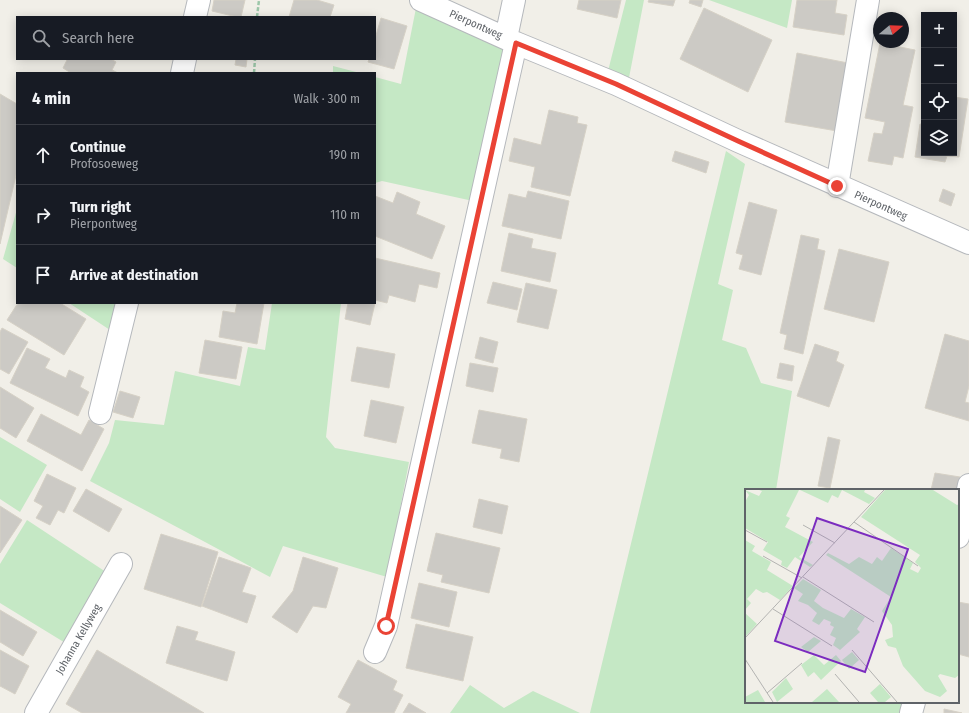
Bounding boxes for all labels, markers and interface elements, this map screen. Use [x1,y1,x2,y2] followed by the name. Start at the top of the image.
[447,7,505,42] street label: Pierpontweg
[873,12,909,48] north arrow
[921,12,957,156] map controls
[921,12,957,48] button: +
[16,16,376,60] search box
[30,27,52,49] icon: search
[62,29,134,47] text: Search here
[921,48,957,84] button: −
[921,84,957,120] button: locate
[32,88,71,109] text: 4 min
[294,91,360,106] text: Walk · 300 m
[921,120,957,156] button: layers
[70,138,126,156] text: Continue
[32,144,54,166] icon: ahead
[329,147,360,162] text: 190 m
[70,156,138,171] text: Profosoeweg
[828,177,846,195] route end
[852,188,910,223] street label: Pierpontweg
[70,198,131,216] text: Turn right
[32,204,54,226] icon: right
[330,207,360,222] text: 110 m
[70,216,137,231] text: Pierpontweg
[32,264,54,286] icon: arrive
[70,266,198,284] text: Arrive at destination
[745,489,959,703] inset map
[53,601,104,677] street label: Johanna Kellyweg
[377,617,395,635] route start

